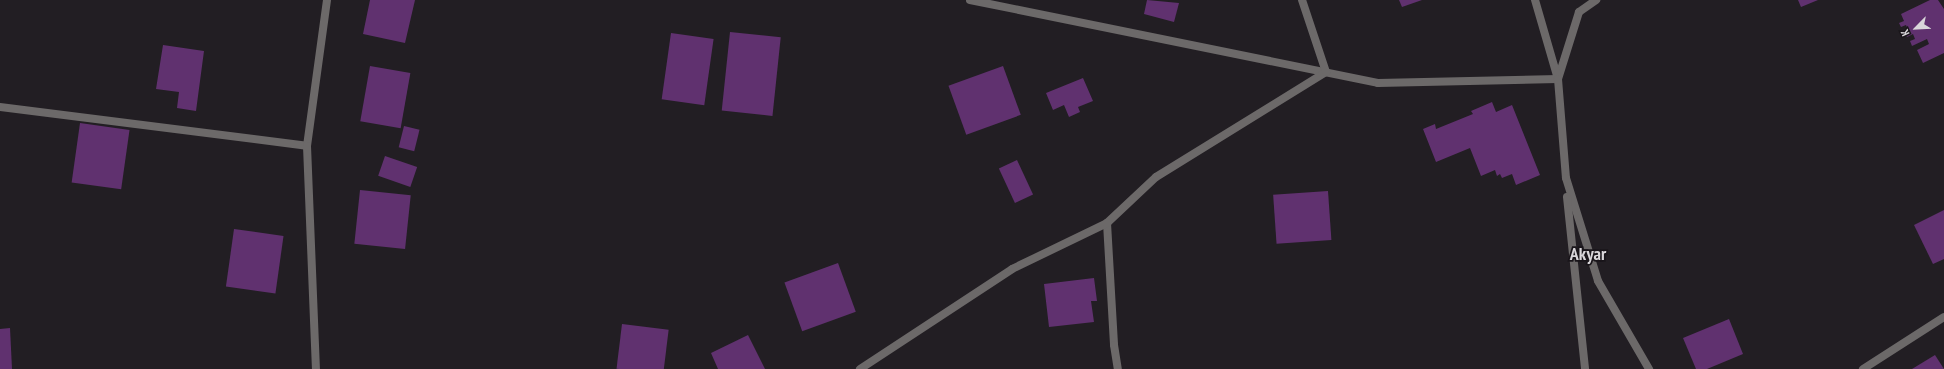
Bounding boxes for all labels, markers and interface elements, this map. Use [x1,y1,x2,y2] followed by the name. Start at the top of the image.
[1896,8,1936,48] north arrow
[1897,27,1913,38] text: K
[1570,243,1606,265] district label: Akyar

